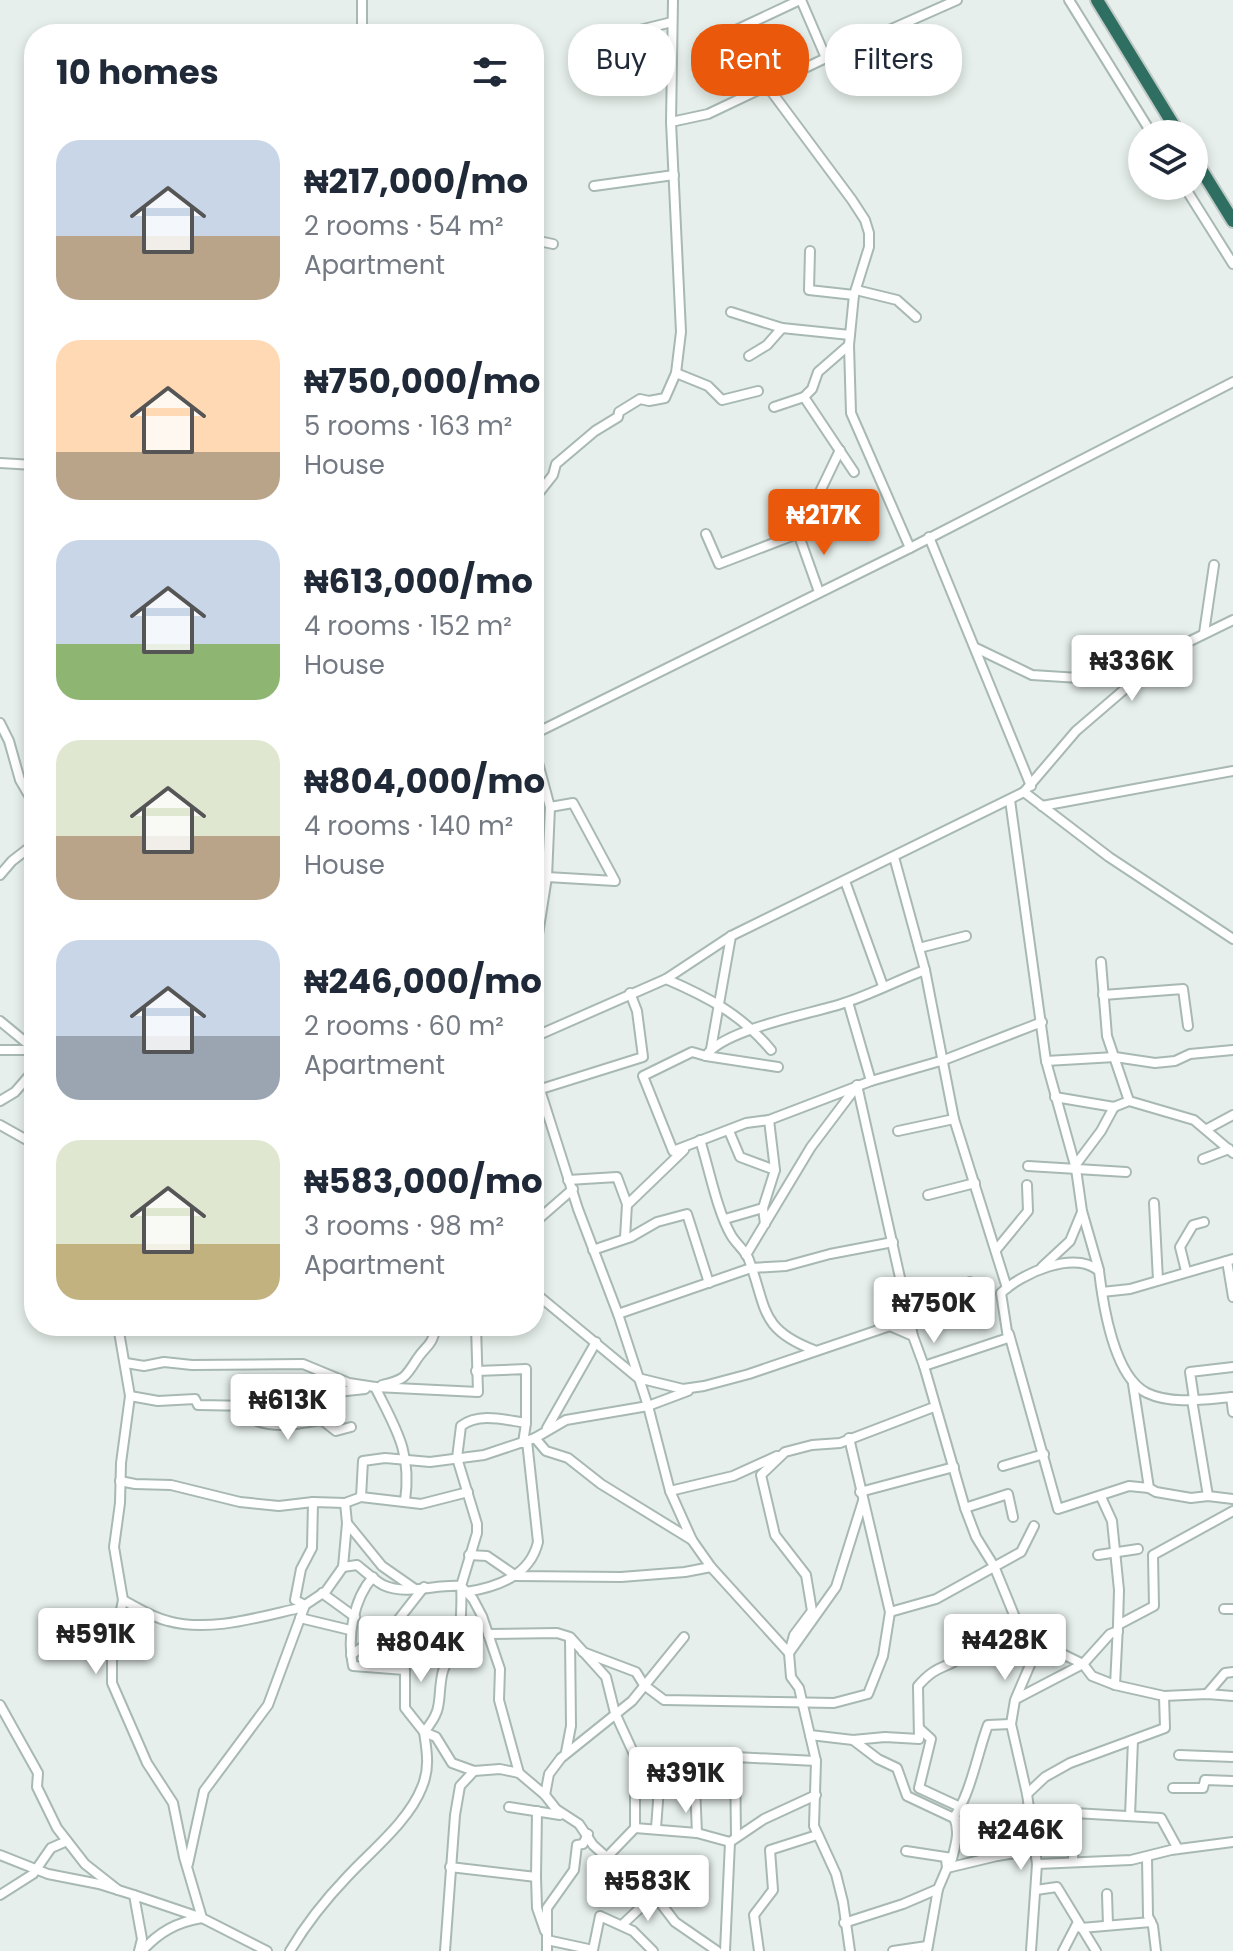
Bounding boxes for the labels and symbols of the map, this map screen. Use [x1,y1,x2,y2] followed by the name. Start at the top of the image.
[768,489,880,557] pin: ₦217K
[1076,635,1188,703] pin: ₦336K
[878,1277,990,1345] pin: ₦750K
[232,1374,344,1442] pin: ₦613K
[40,1608,152,1676] pin: ₦591K
[949,1614,1061,1682] pin: ₦428K
[365,1616,477,1684] pin: ₦804K
[630,1747,742,1815] pin: ₦391K
[965,1804,1077,1872] pin: ₦246K
[592,1855,704,1923] pin: ₦583K

